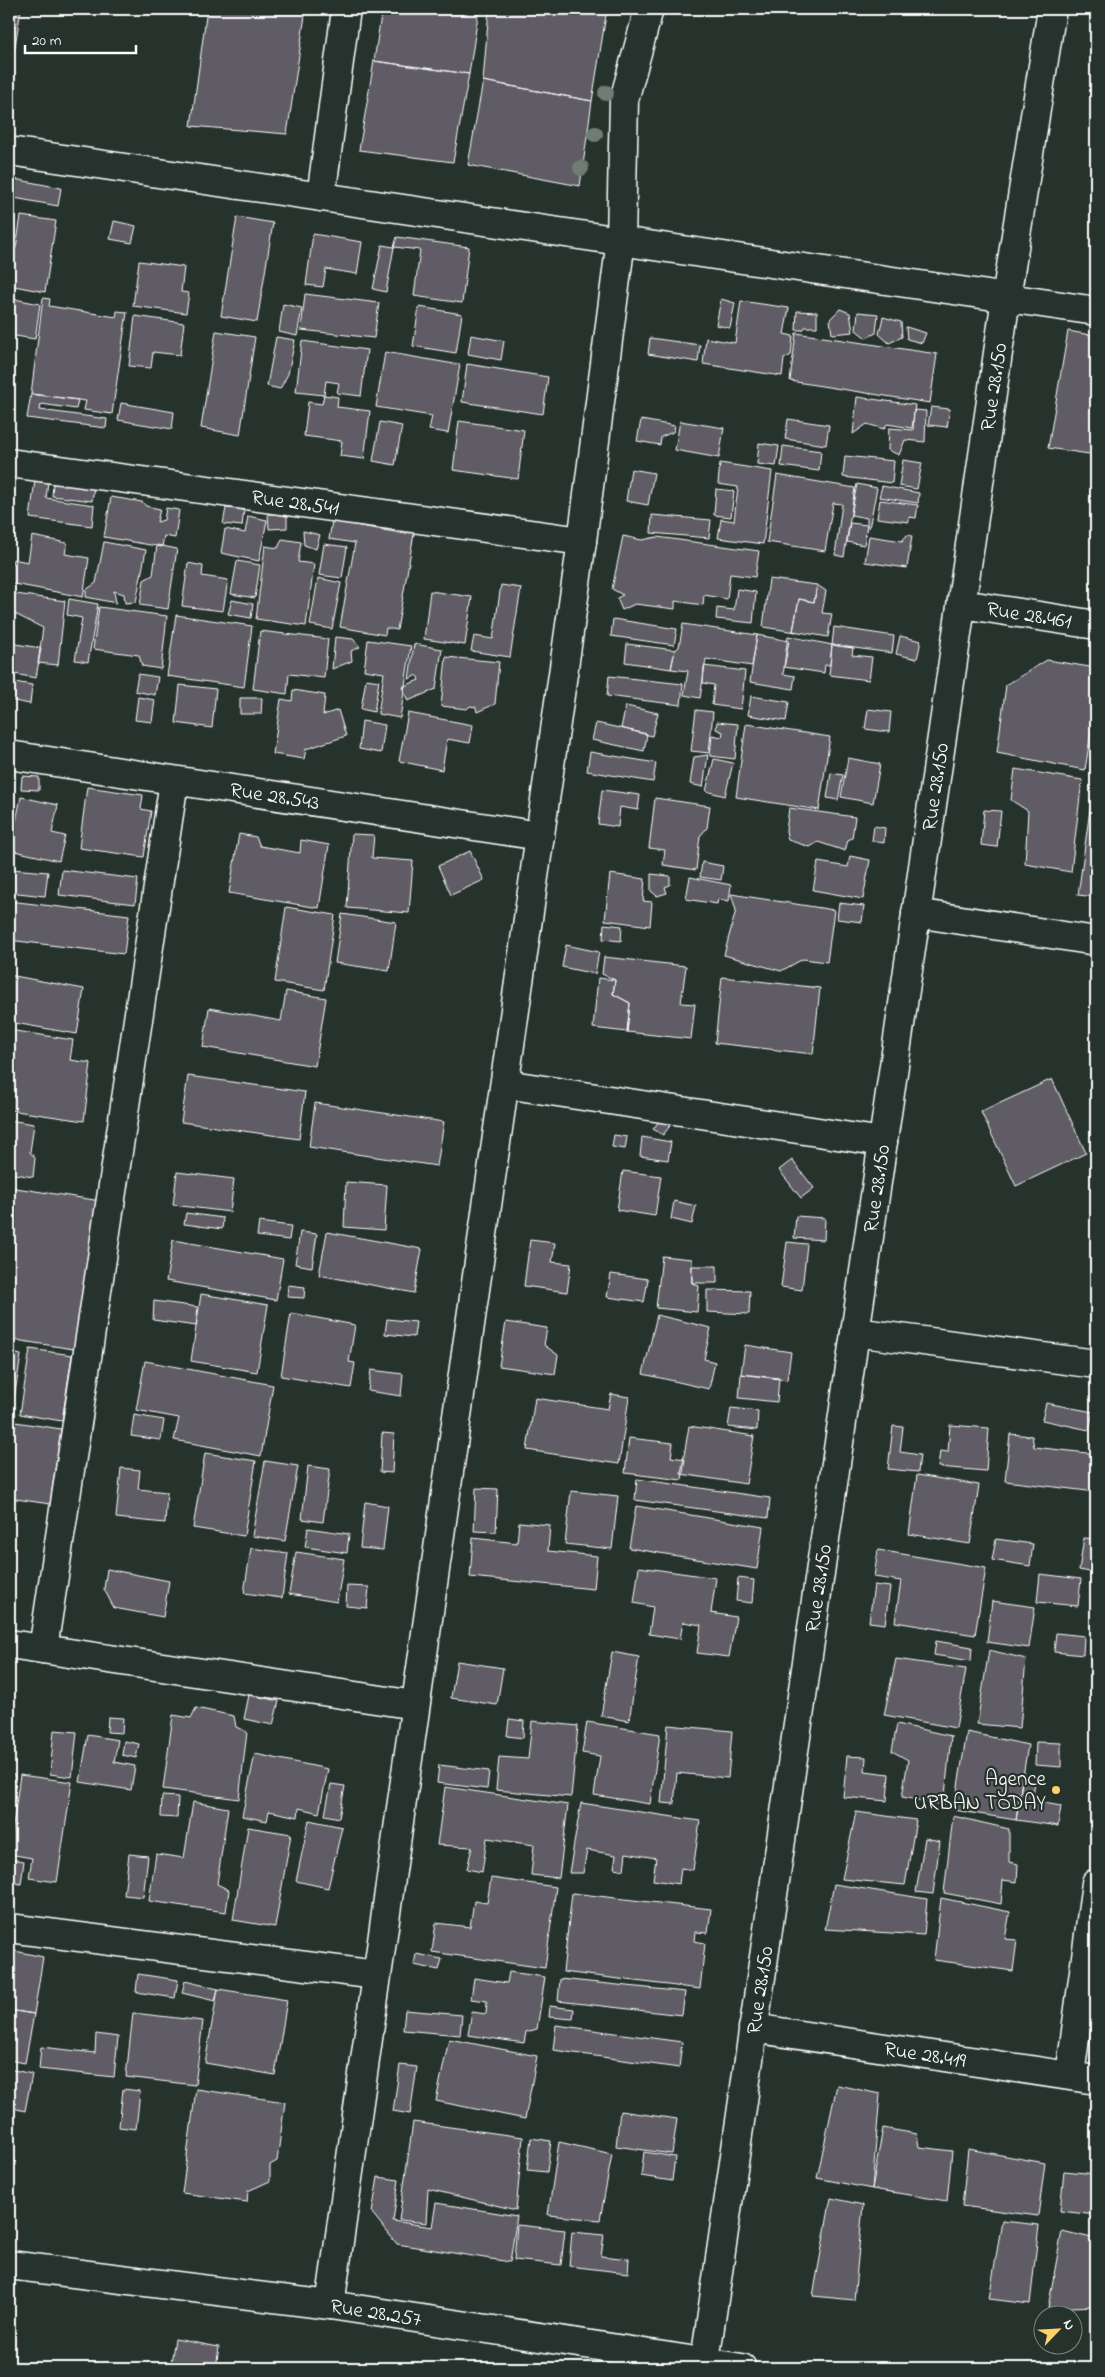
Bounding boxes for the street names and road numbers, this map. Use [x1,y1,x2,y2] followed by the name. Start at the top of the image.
[974,341,1016,433] street label: Rue 28.150
[249,483,341,525] street label: Rue 28.541
[984,595,1074,638] street label: Rue 28.461
[915,741,958,833] street label: Rue 28.150
[228,776,321,819] street label: Rue 28.543
[857,1143,899,1235] street label: Rue 28.150
[798,1543,841,1635] street label: Rue 28.150
[740,1944,782,2036] street label: Rue 28.150
[882,2035,968,2077] street label: Rue 28.419
[328,2292,424,2336] street label: Rue 28.257

